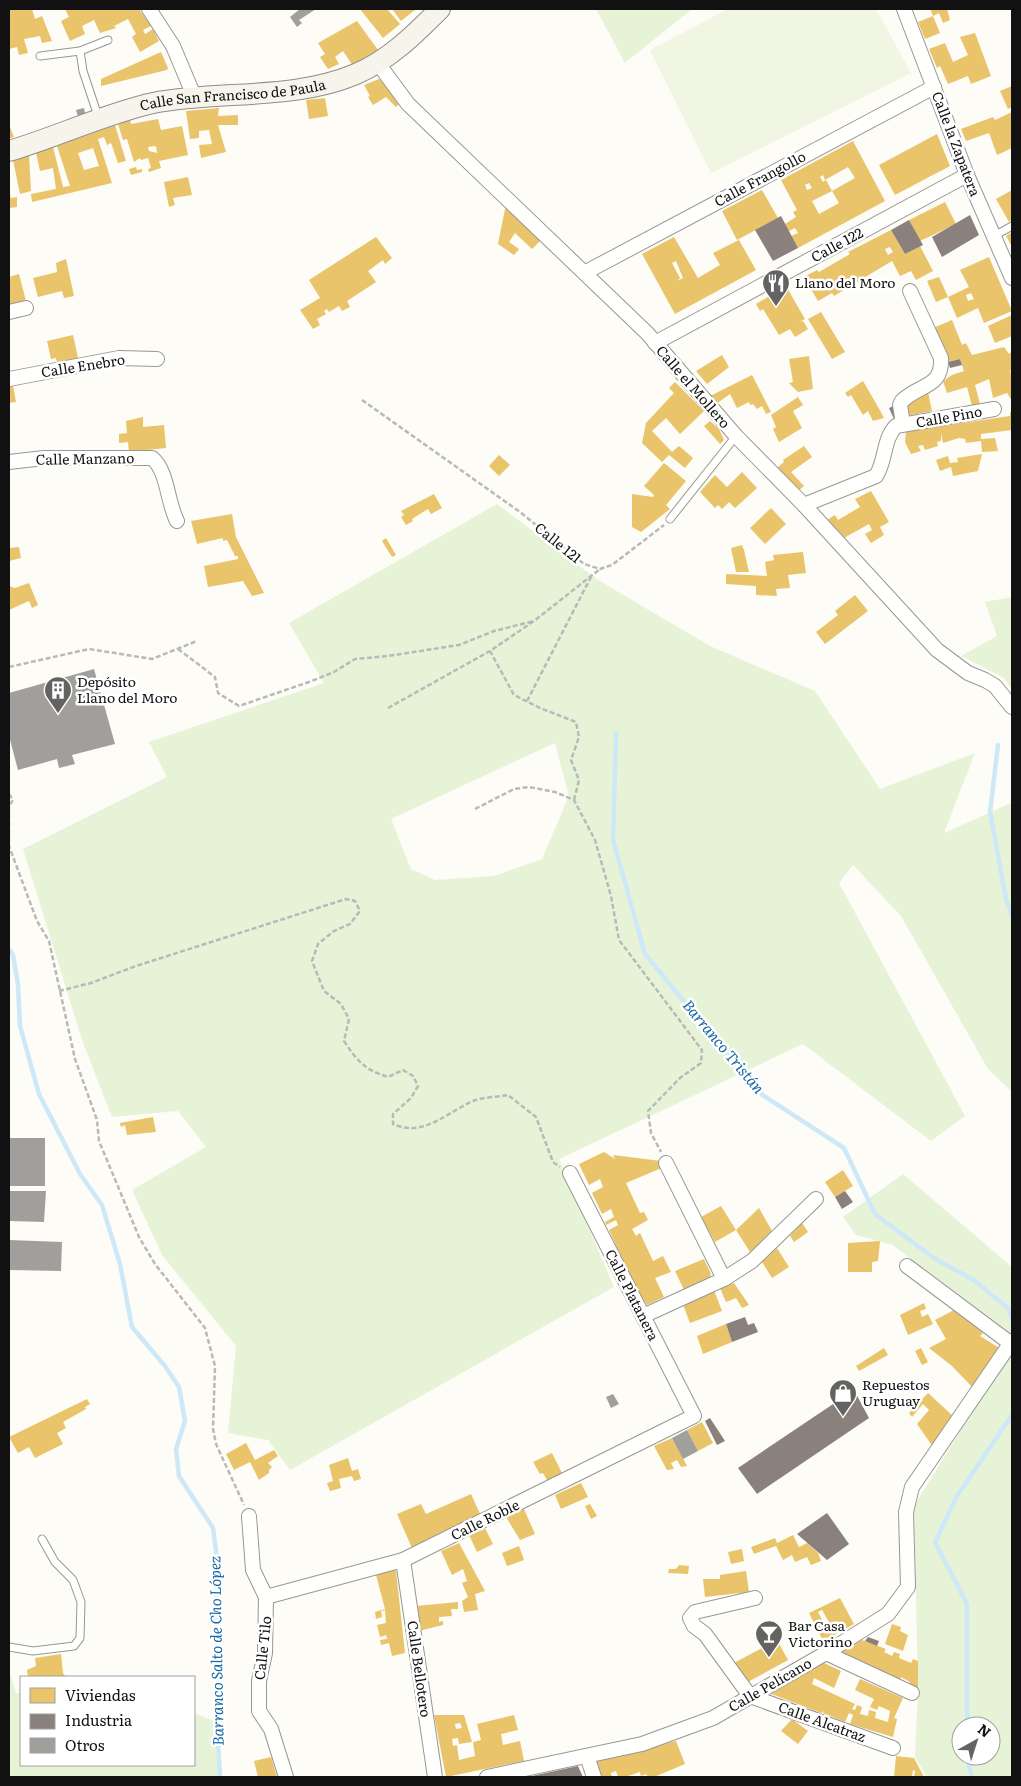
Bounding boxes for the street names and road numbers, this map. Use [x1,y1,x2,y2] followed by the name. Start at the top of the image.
[137,73,328,115] street label: Calle San Francisco de Paula
[928,88,986,199] street label: Calle la Zapatera
[710,146,809,211] street label: Calle Frangollo
[807,222,866,266] street label: Calle 122
[652,341,735,432] street label: Calle el Mollero
[40,349,126,381] street label: Calle Enebro
[914,400,984,432] street label: Calle Pino
[36,447,134,469] street label: Calle Manzano
[531,517,587,567] street label: Calle 121
[601,1245,665,1344] street label: Calle Platanera
[447,1494,522,1544] street label: Calle Roble
[249,1615,275,1681] street label: Calle Tilo
[403,1619,437,1718] street label: Calle Bellotero
[724,1652,815,1716] street label: Calle Pelícano
[776,1696,869,1746] street label: Calle Alcatraz

